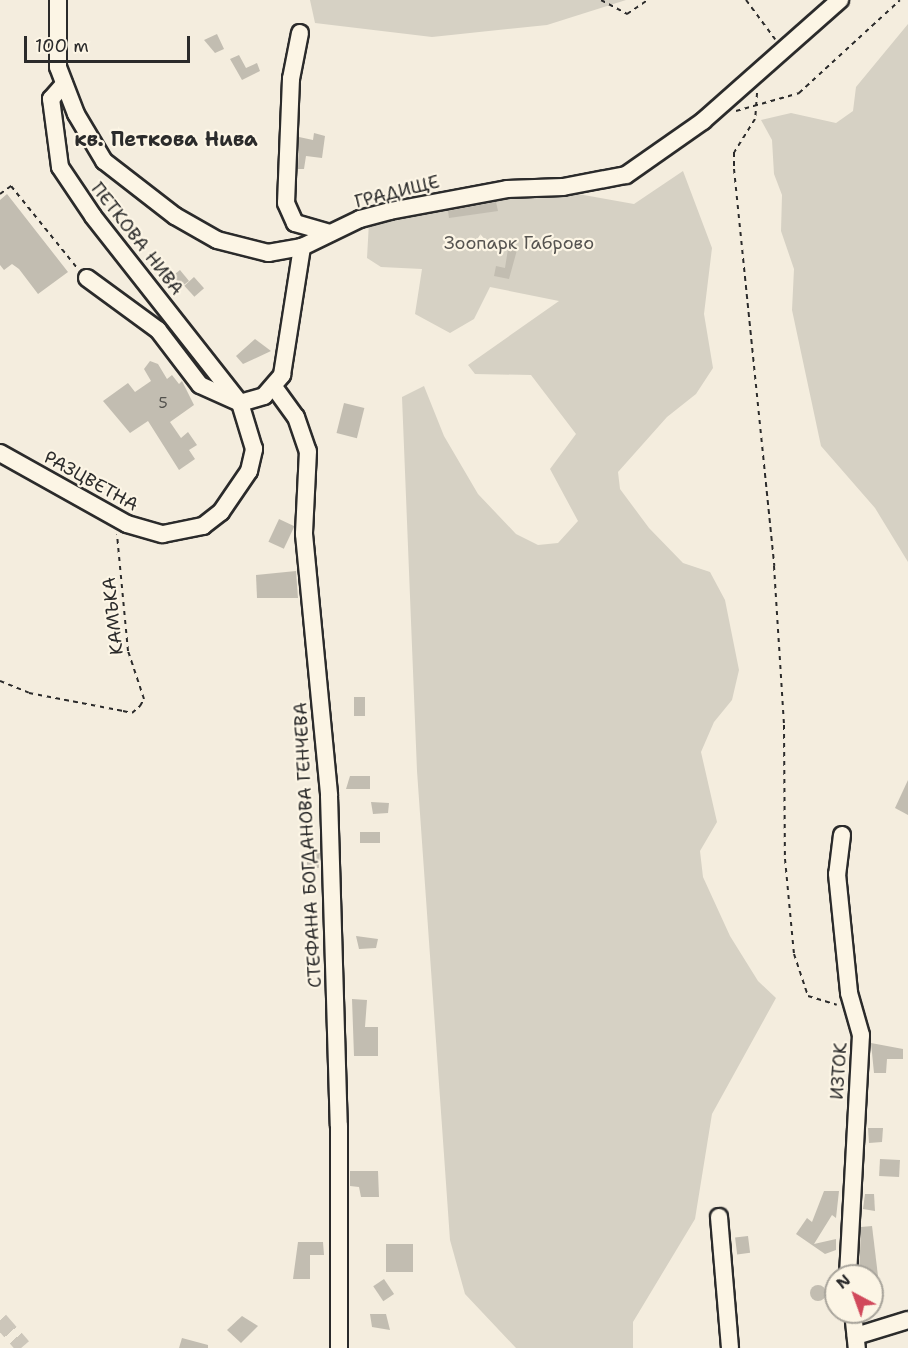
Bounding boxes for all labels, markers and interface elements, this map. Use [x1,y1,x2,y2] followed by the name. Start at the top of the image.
[27,24,194,62] scale bar
[35,34,89,58] text: 100 m
[74,127,258,151] district label: кв. Петкова Нива
[352,171,442,213] street label: ГРАДИЩЕ
[86,178,188,300] street label: ПЕТКОВА НИВА
[444,232,594,254] park label: Зоопарк Габрово
[158,395,168,413] house number: 5
[40,446,142,516] street label: РАЗЦВЕТНА
[98,576,128,656] street label: КАМЪКА
[290,702,326,988] street label: СТЕФАНА БОГДАНОВА ГЕНЧЕВА
[826,1042,852,1100] street label: ИЗТОК
[824,1264,884,1324] north arrow
[831,1269,855,1294] text: N

